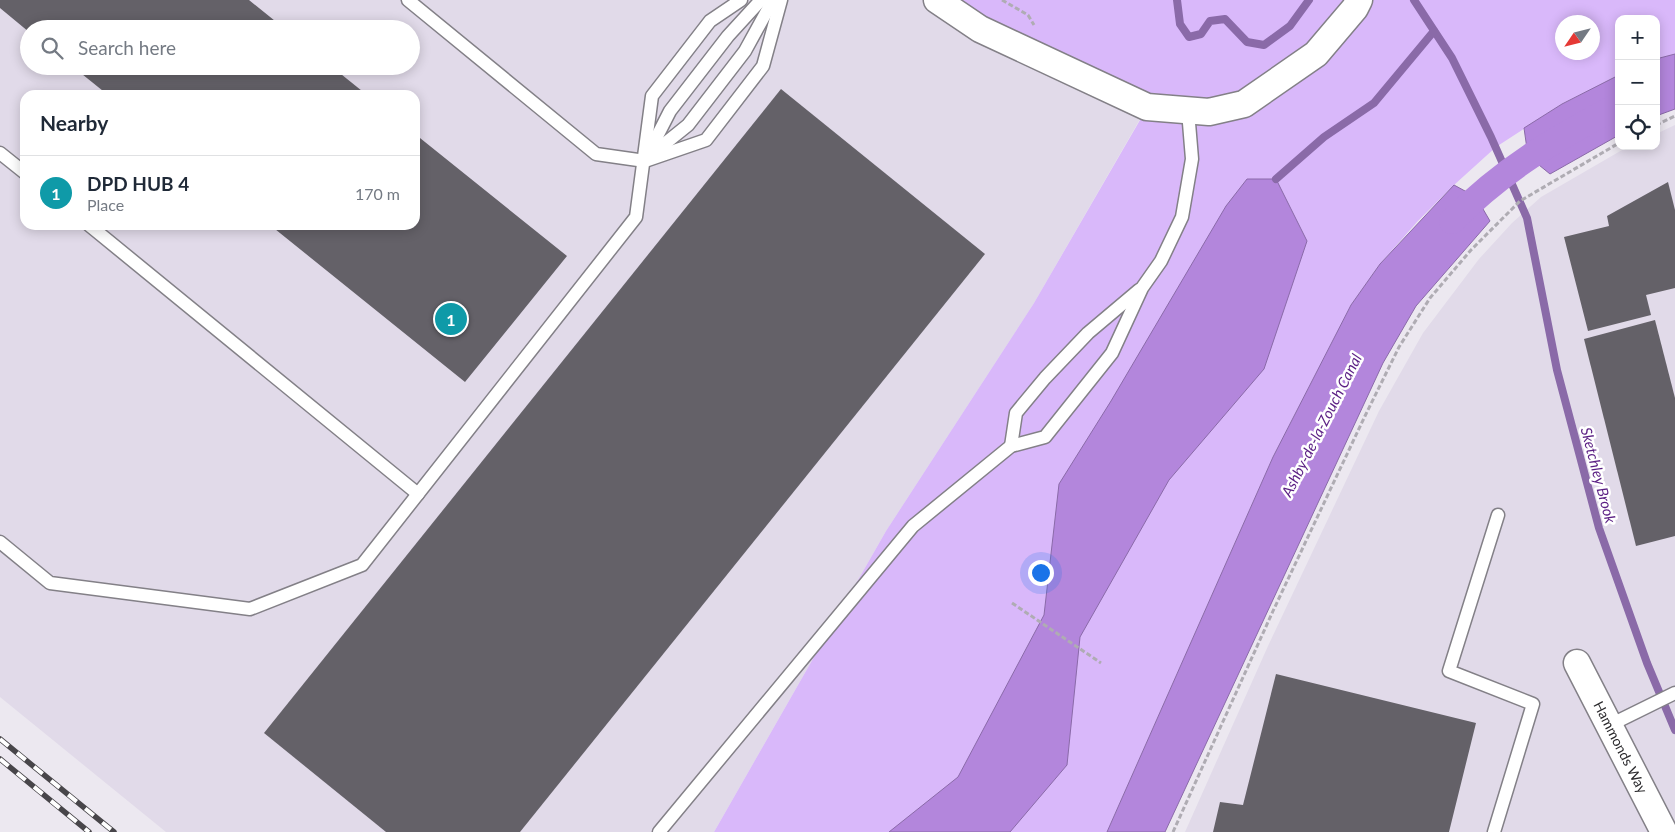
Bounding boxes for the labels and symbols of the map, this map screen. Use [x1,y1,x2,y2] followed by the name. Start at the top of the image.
[1555,15,1600,60] north arrow
[435,300,467,338] pin: 1
[1277,350,1365,500] water label: Ashby-de-la-Zouch Canal
[1578,425,1621,526] water label: Sketchley Brook
[1028,560,1054,586] your location
[1590,698,1652,797] street label: Hammonds Way

